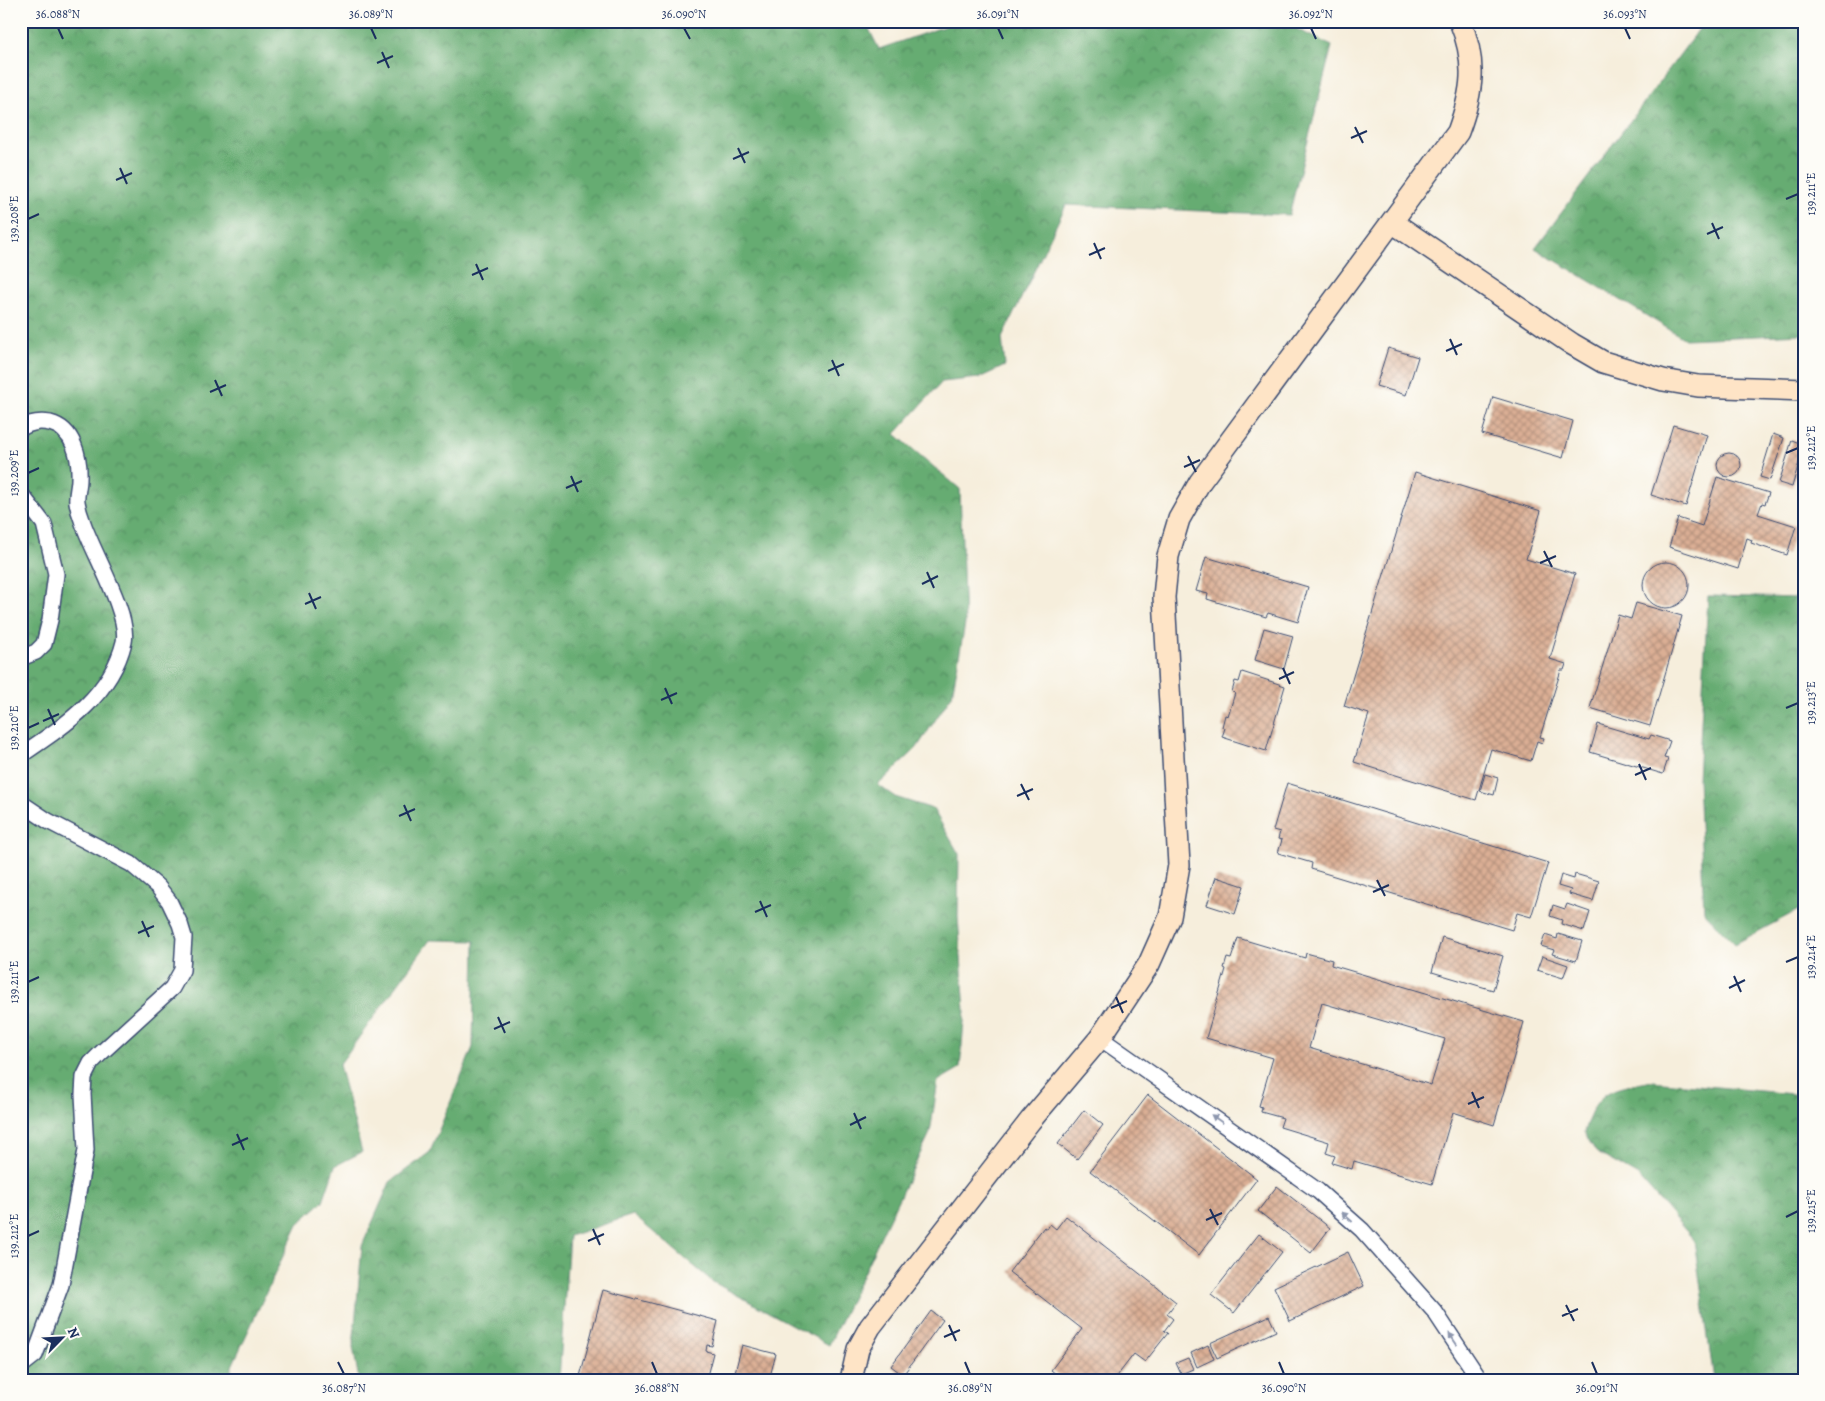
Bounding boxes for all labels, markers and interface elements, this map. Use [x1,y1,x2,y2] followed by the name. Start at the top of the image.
[36,6,81,22] text: 36.088°N
[349,6,393,22] text: 36.089°N
[662,6,707,22] text: 36.090°N
[977,6,1020,22] text: 36.091°N
[1289,6,1333,22] text: 36.092°N
[1603,6,1647,22] text: 36.093°N
[1803,173,1819,215] text: 139.211°E
[6,196,22,242] text: 139.208°E
[1803,426,1819,470] text: 139.212°E
[6,450,22,496] text: 139.209°E
[1803,681,1819,725] text: 139.213°E
[6,705,22,751] text: 139.210°E
[1803,935,1819,979] text: 139.214°E
[6,961,22,1003] text: 139.211°E
[1210,1114,1224,1124] one-way arrow
[1803,1189,1819,1233] text: 139.215°E
[1341,1211,1353,1223] one-way arrow
[6,1214,22,1258] text: 139.212°E
[38,1314,88,1364] north arrow
[63,1324,84,1341] text: N
[1448,1333,1458,1346] one-way arrow
[322,1380,366,1396] text: 36.087°N
[635,1380,680,1396] text: 36.088°N
[948,1380,992,1396] text: 36.089°N
[1262,1380,1307,1396] text: 36.090°N
[1576,1380,1619,1396] text: 36.091°N

